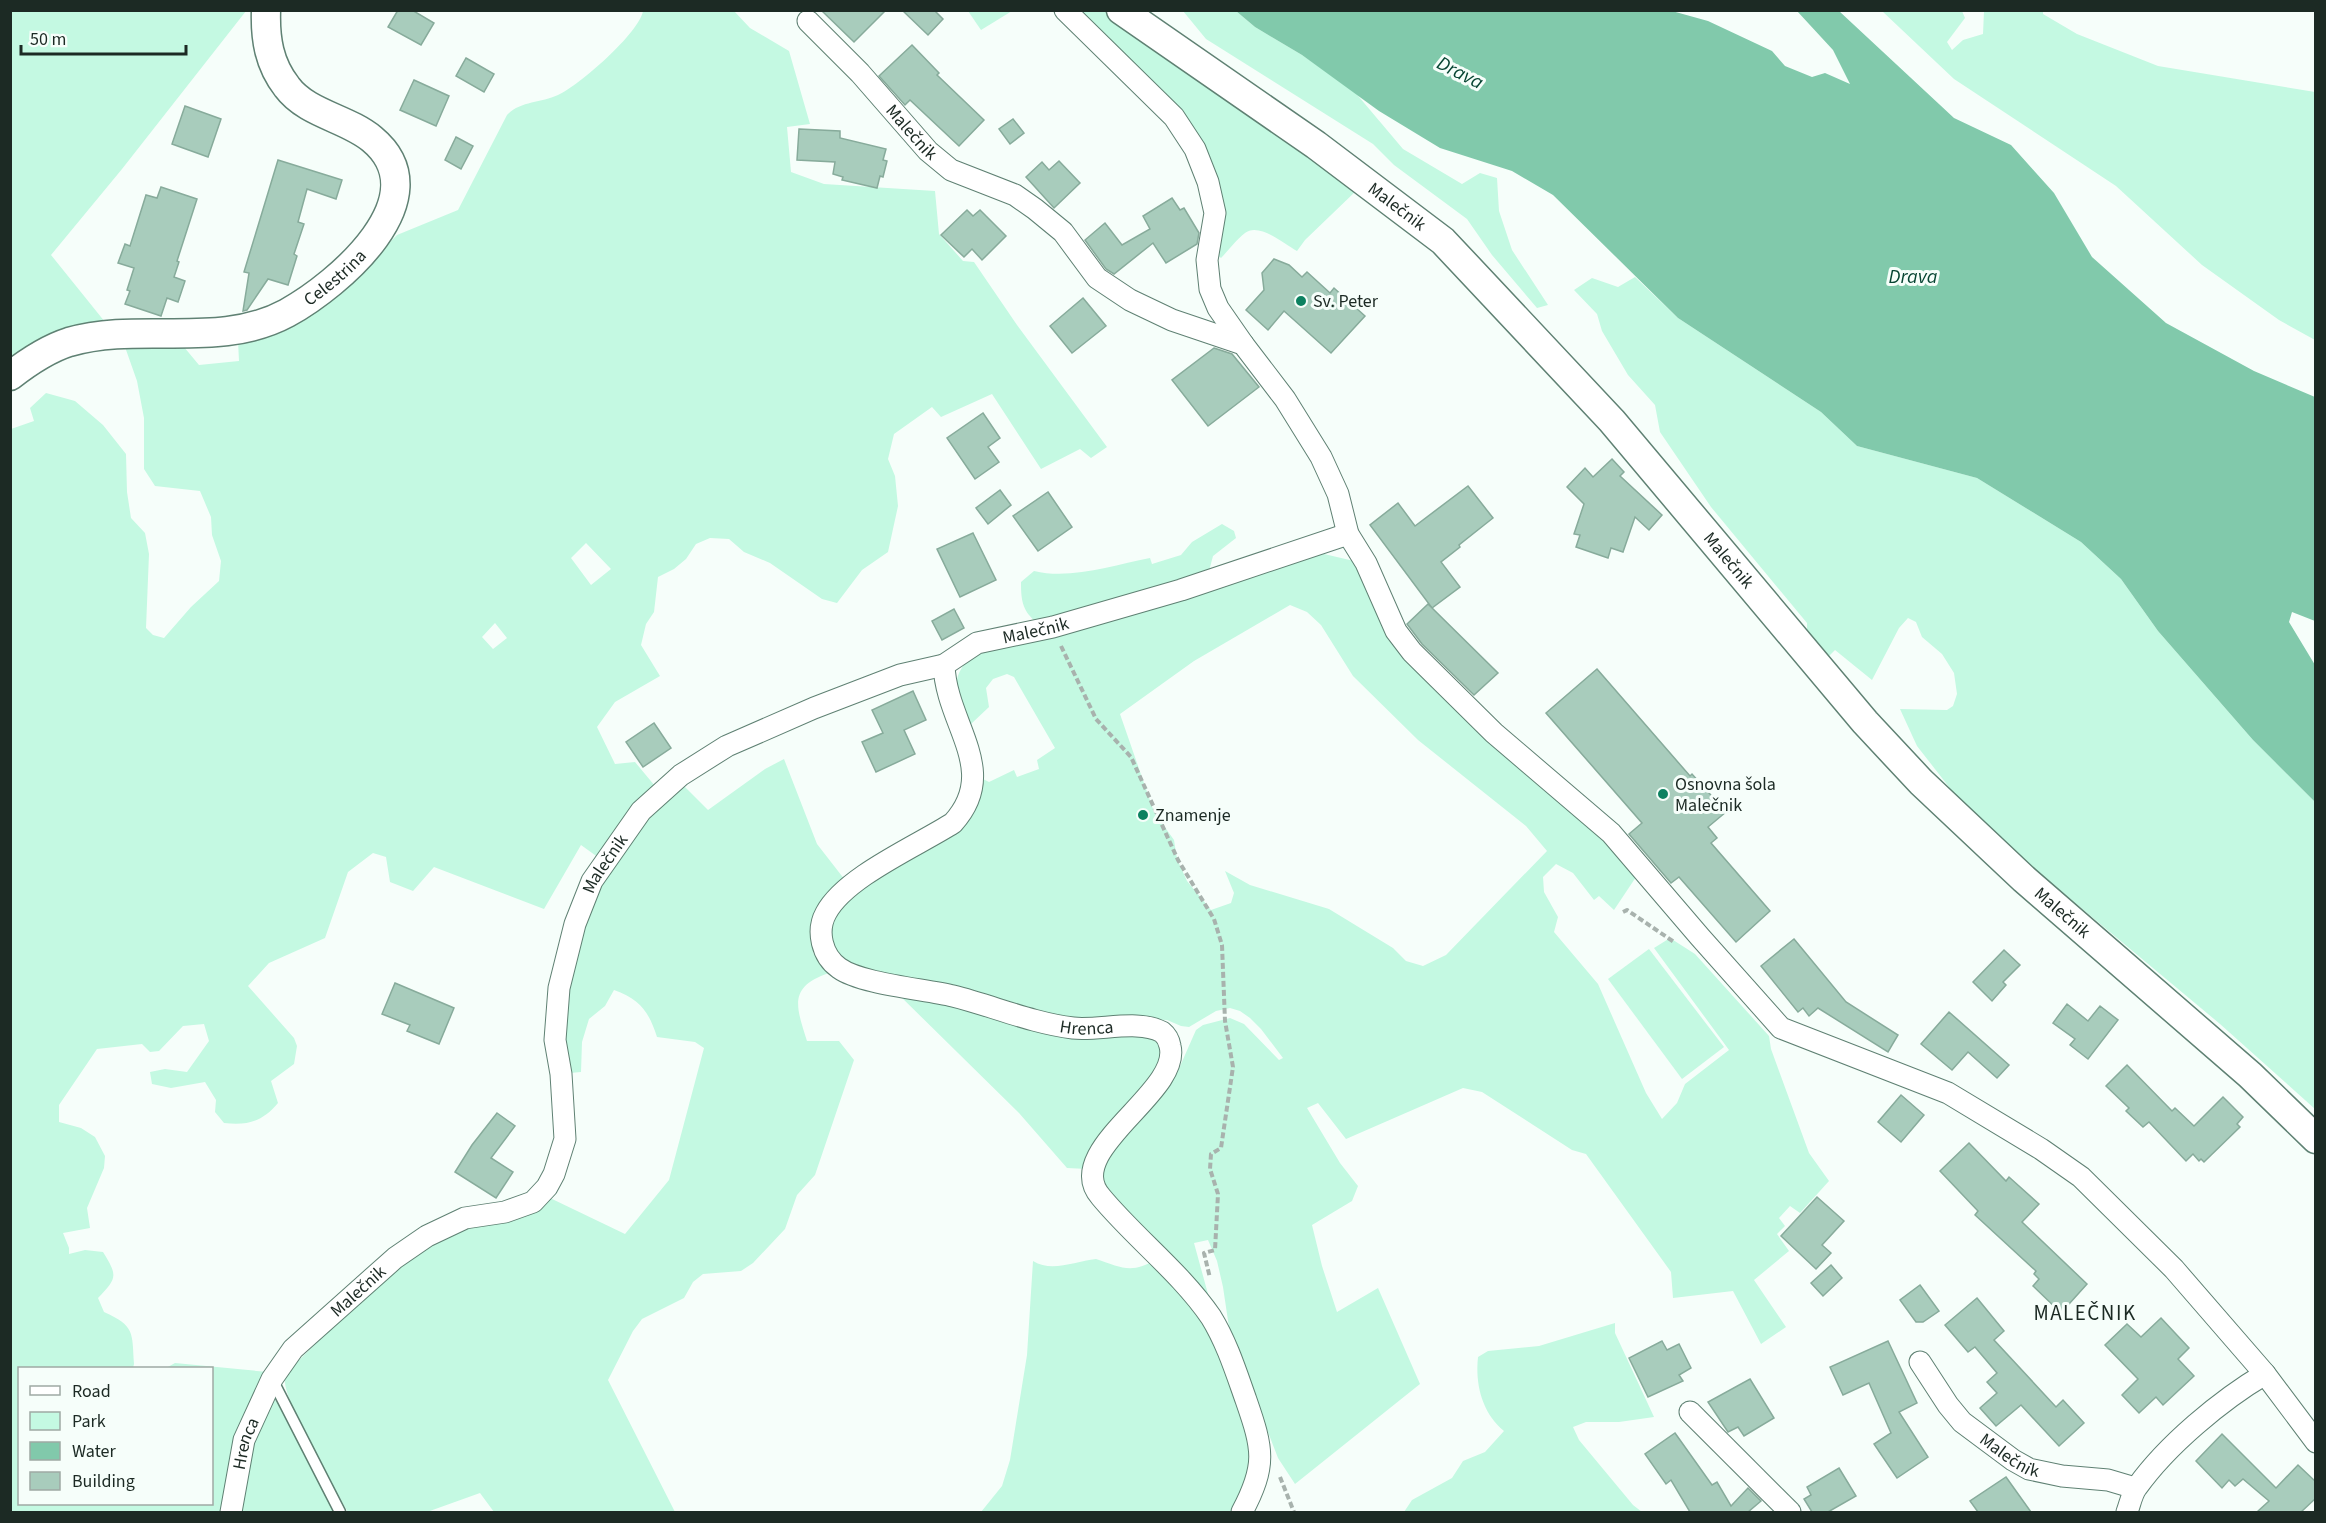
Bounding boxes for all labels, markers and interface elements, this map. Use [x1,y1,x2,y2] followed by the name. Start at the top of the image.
[21,18,186,56] scale bar
[30,27,66,52] text: 50 m
[1432,49,1488,97] water label: Drava
[880,99,943,166] street label: Malečnik
[1363,176,1432,237] street label: Malečnik
[298,244,372,312] street label: Celestrina
[1889,263,1938,291] water label: Drava
[1313,289,1379,314] place label: Sv. Peter
[1294,294,1308,308] marker: Sv. Peter
[1698,526,1760,594] street label: Malečnik
[1000,611,1072,650] street label: Malečnik
[1675,772,1776,818] place label: Osnovna šola Malečnik
[1656,787,1670,801] marker: Osnovna šola Malečnik
[1155,803,1231,828] place label: Znamenje
[1136,808,1150,822] marker: Znamenje
[576,829,634,897] street label: Malečnik
[2029,881,2096,944] street label: Malečnik
[1058,1014,1114,1041] street label: Hrenca
[325,1259,391,1323] street label: Malečnik
[2033,1298,2137,1328] district label: MALEČNIK
[18,1367,213,1505] legend
[72,1379,111,1404] text: Road
[72,1409,106,1434] text: Park
[226,1413,265,1472] street label: Hrenca
[1975,1427,2042,1483] street label: Malečnik
[72,1439,116,1464] text: Water
[72,1469,135,1494] text: Building

